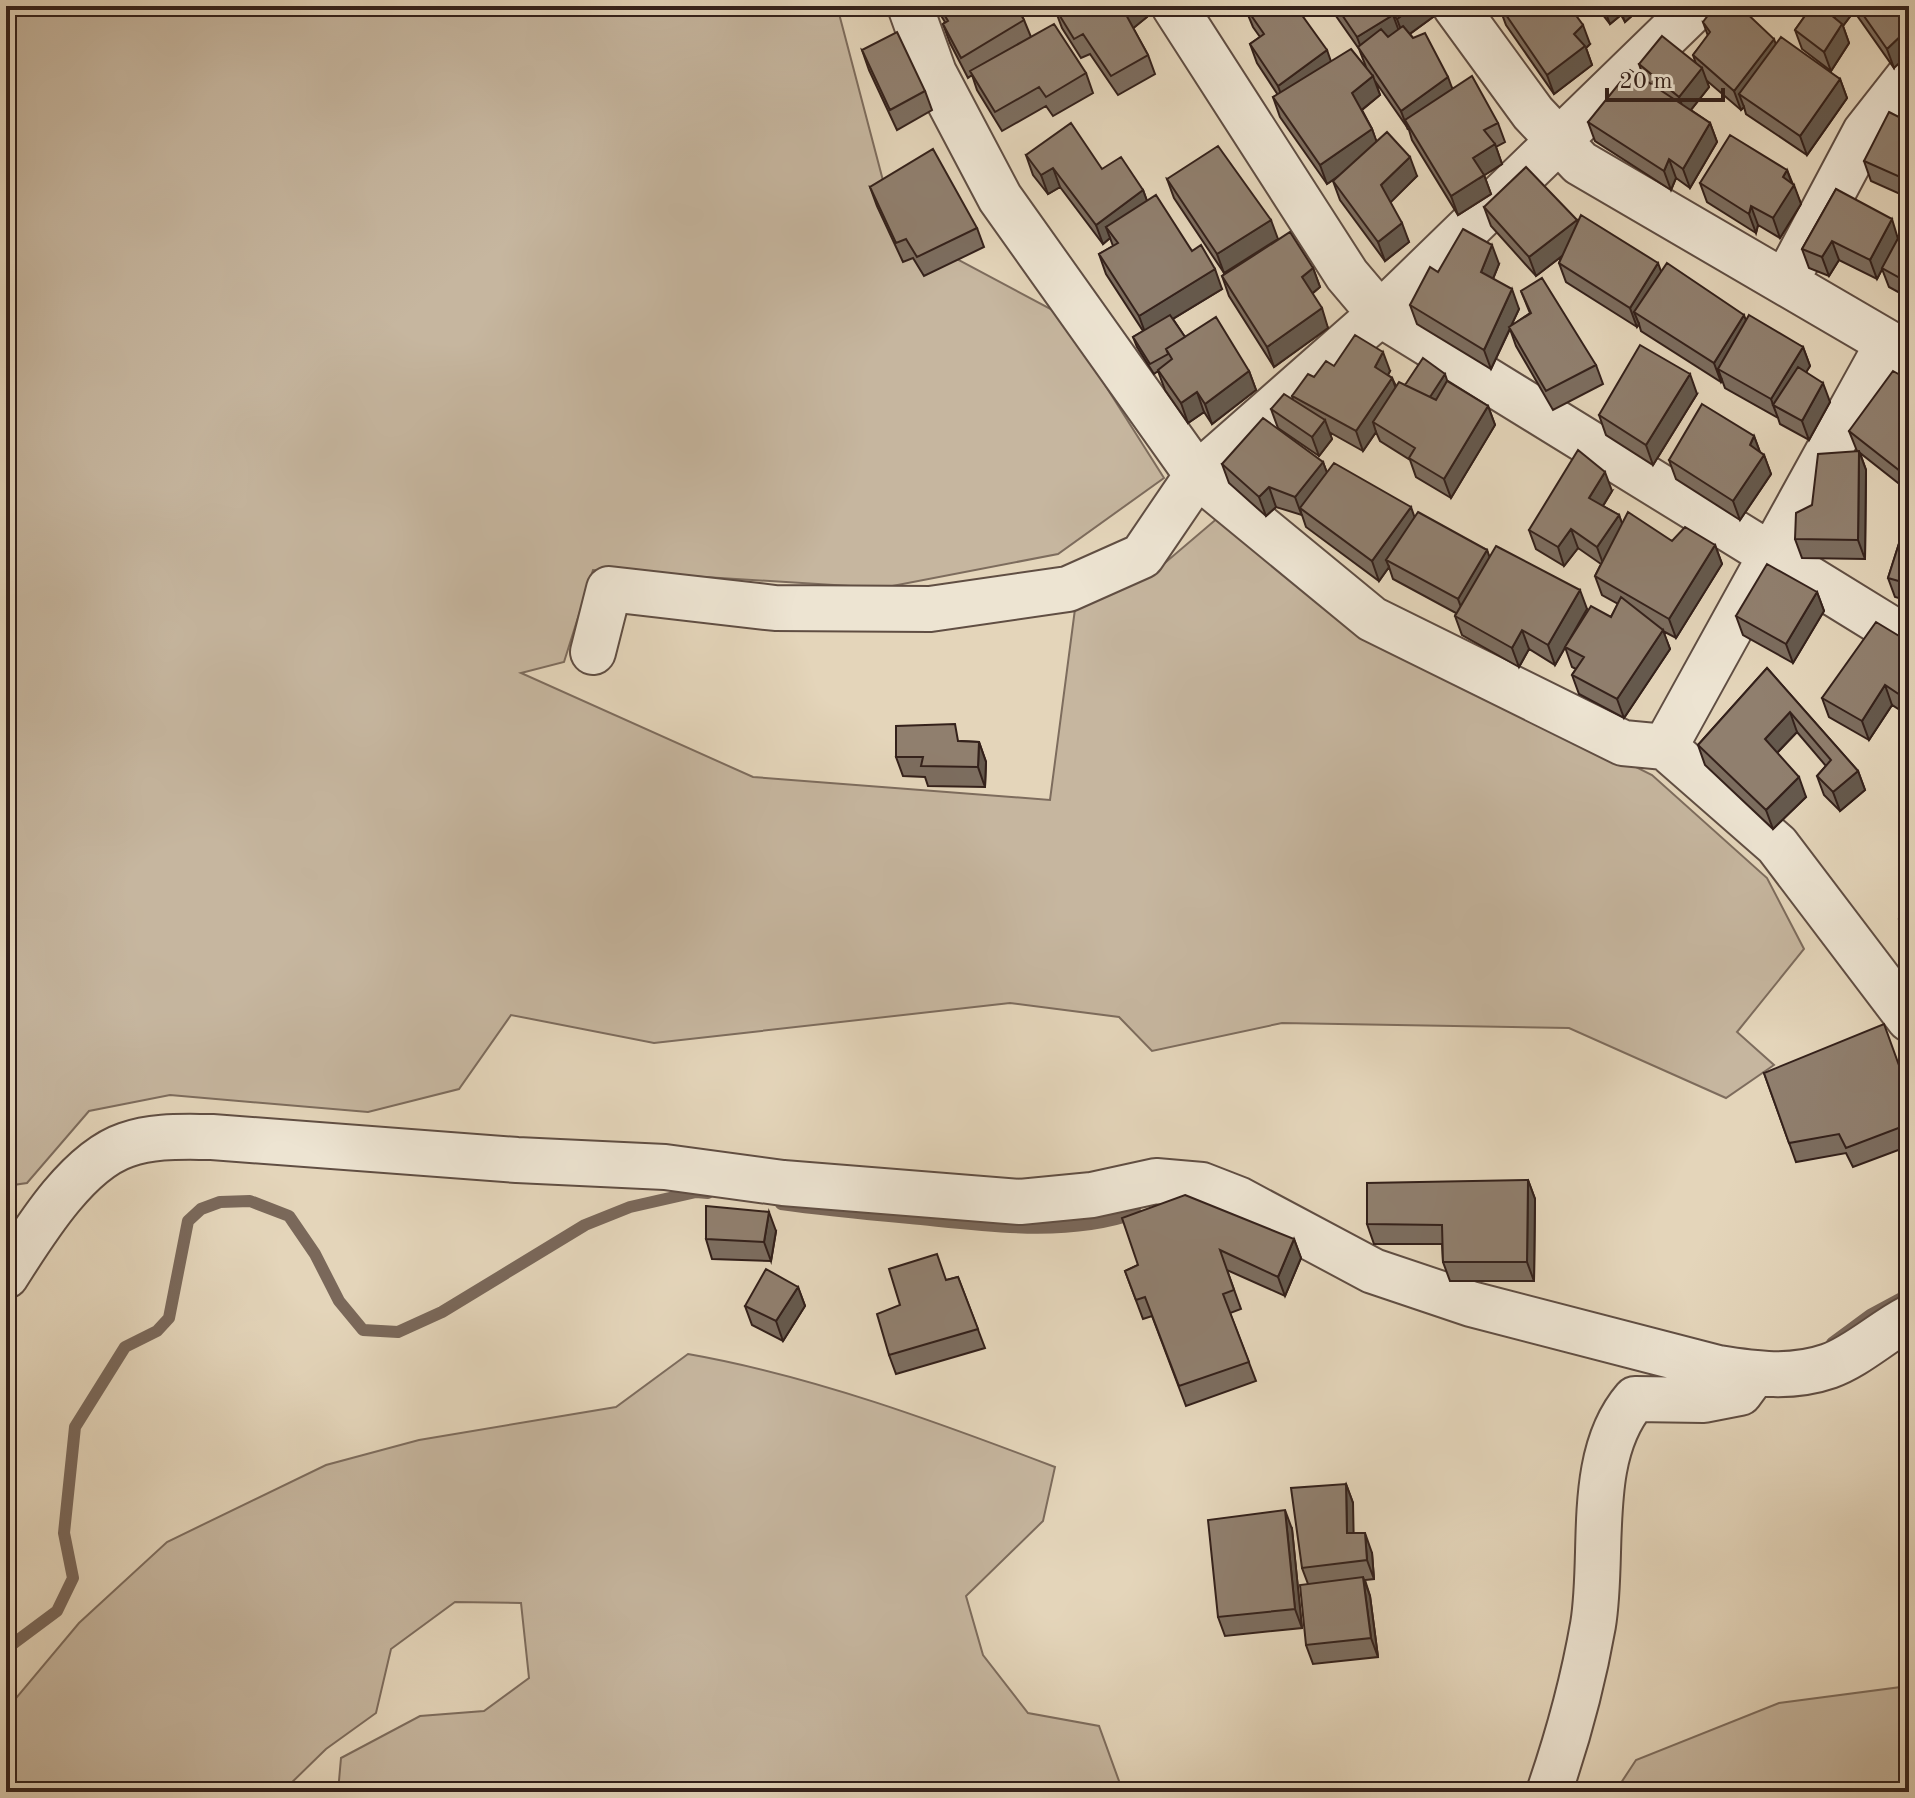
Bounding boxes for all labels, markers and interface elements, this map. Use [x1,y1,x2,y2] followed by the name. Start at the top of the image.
[1607,52,1723,102] scale bar
[1619,70,1673,94] text: 20 m

